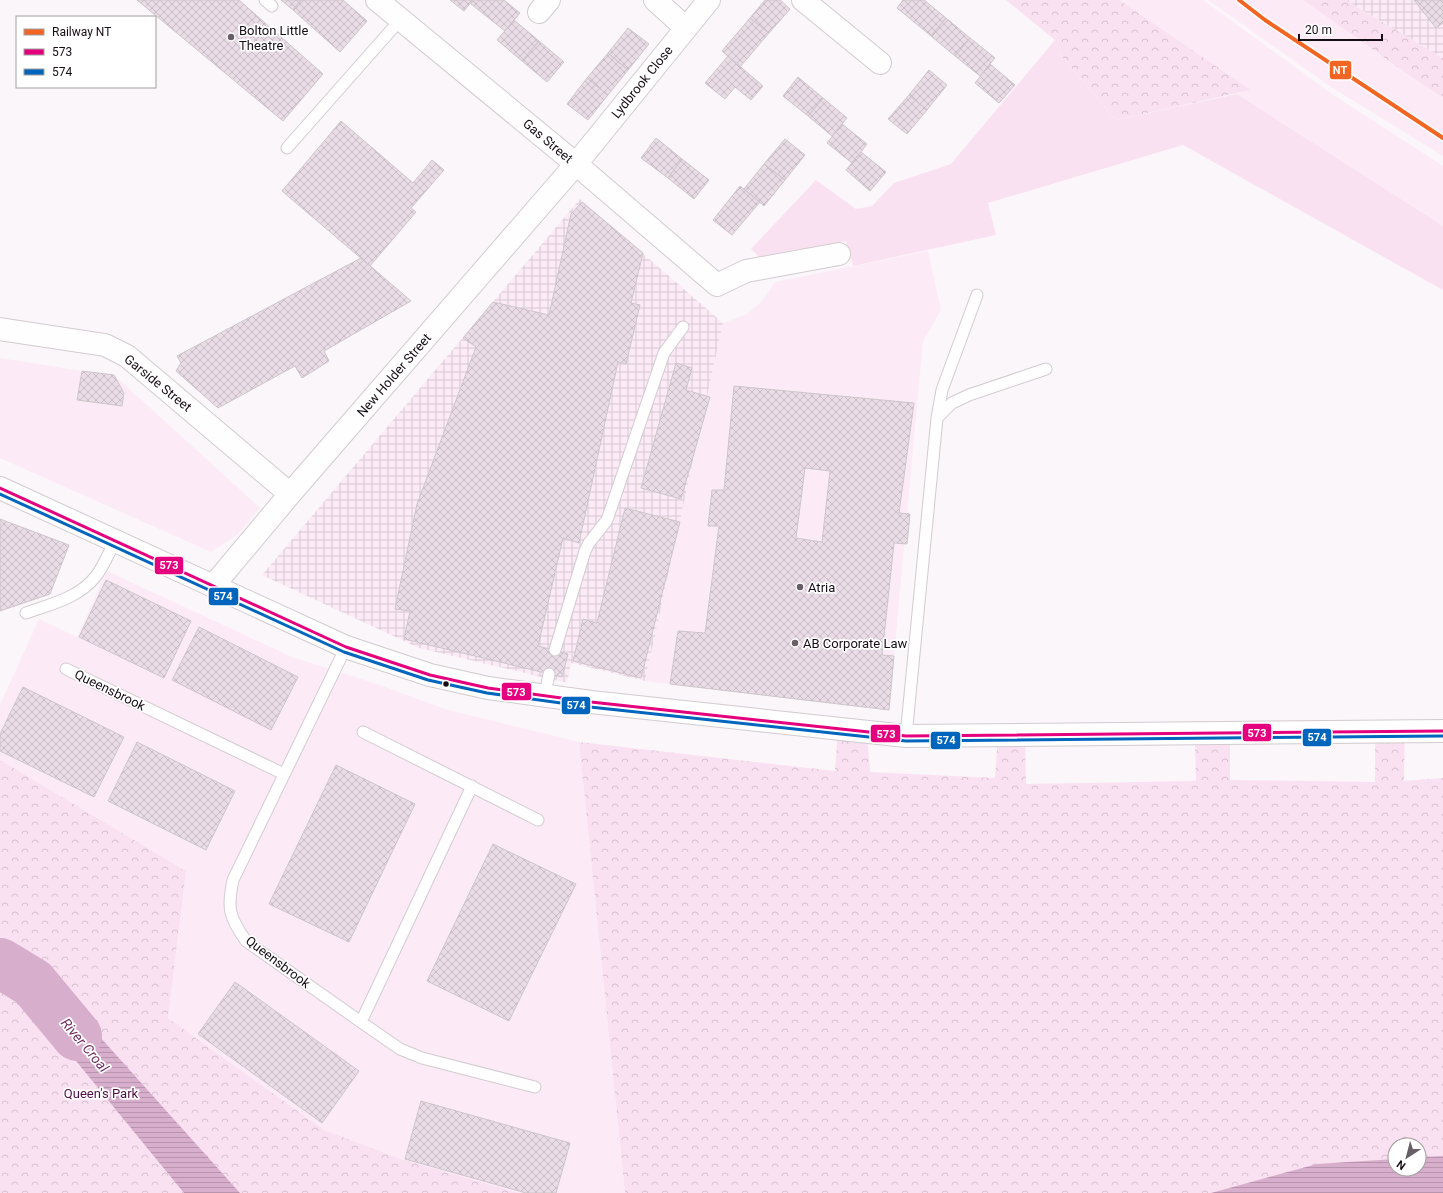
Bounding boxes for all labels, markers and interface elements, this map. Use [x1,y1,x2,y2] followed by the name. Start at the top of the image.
[16,16,156,88] legend
[1299,16,1382,42] scale bar
[239,23,308,53] place label: Bolton Little Theatre
[1305,23,1332,37] text: 20 m
[52,25,111,39] text: Railway NT
[226,32,236,42] marker: Bolton Little Theatre
[608,43,676,121] street label: Lydbrook Close
[52,45,72,59] text: 573
[1329,60,1352,80] line badge: NT
[1333,64,1347,77] text: NT
[52,65,72,79] text: 574
[520,116,576,166] street label: Gas Street
[354,330,434,420] street label: New Holder Street
[121,351,195,415] street label: Garside Street
[154,556,184,575] line badge: 573
[160,559,178,572] text: 573
[808,580,835,595] place label: Atria
[795,582,805,592] marker: Atria
[208,587,239,606] line badge: 574
[214,590,233,603] text: 574
[803,636,907,651] place label: AB Corporate Law
[790,638,800,648] marker: AB Corporate Law
[72,666,148,714] street label: Queensbrook
[441,679,451,689] unlabelled marker
[501,682,532,701] line badge: 573
[507,686,525,699] text: 573
[561,696,591,715] line badge: 574
[567,699,586,712] text: 574
[1242,723,1272,742] line badge: 573
[870,724,901,743] line badge: 573
[1248,727,1266,740] text: 573
[877,728,895,741] text: 573
[1302,728,1332,747] line badge: 574
[930,731,961,750] line badge: 574
[1308,731,1327,744] text: 574
[937,734,956,747] text: 574
[243,933,314,991] street label: Queensbrook
[58,1015,113,1076] water label: River Croal
[64,1086,139,1101] park label: Queen's Park
[1387,1137,1427,1177] north arrow
[1394,1157,1408,1172] text: N

